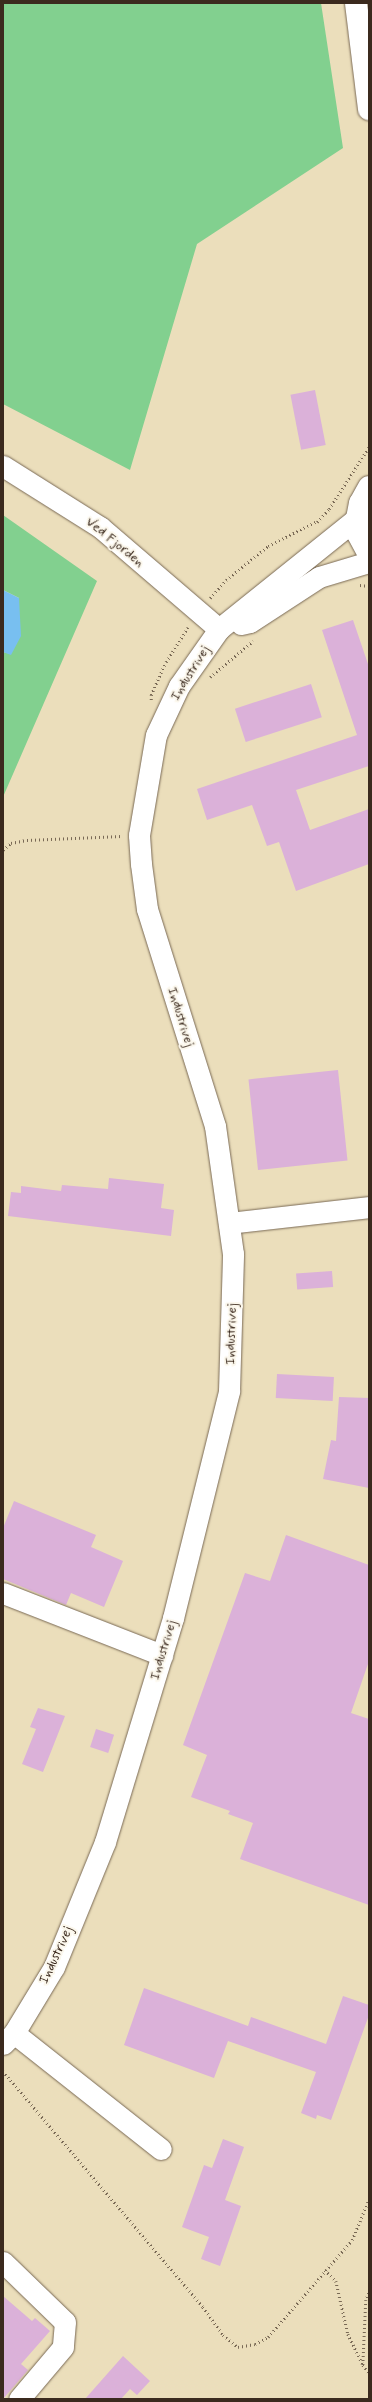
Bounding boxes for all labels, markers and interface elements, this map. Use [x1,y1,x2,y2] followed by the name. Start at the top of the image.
[82,513,148,571] street label: Ved Fjorden
[167,642,213,704] street label: Industrivej
[164,985,198,1049] street label: Industrivej
[222,1303,240,1365] street label: Industrivej
[146,1618,180,1682] street label: Industrivej
[35,1923,77,1987] street label: Industrivej

